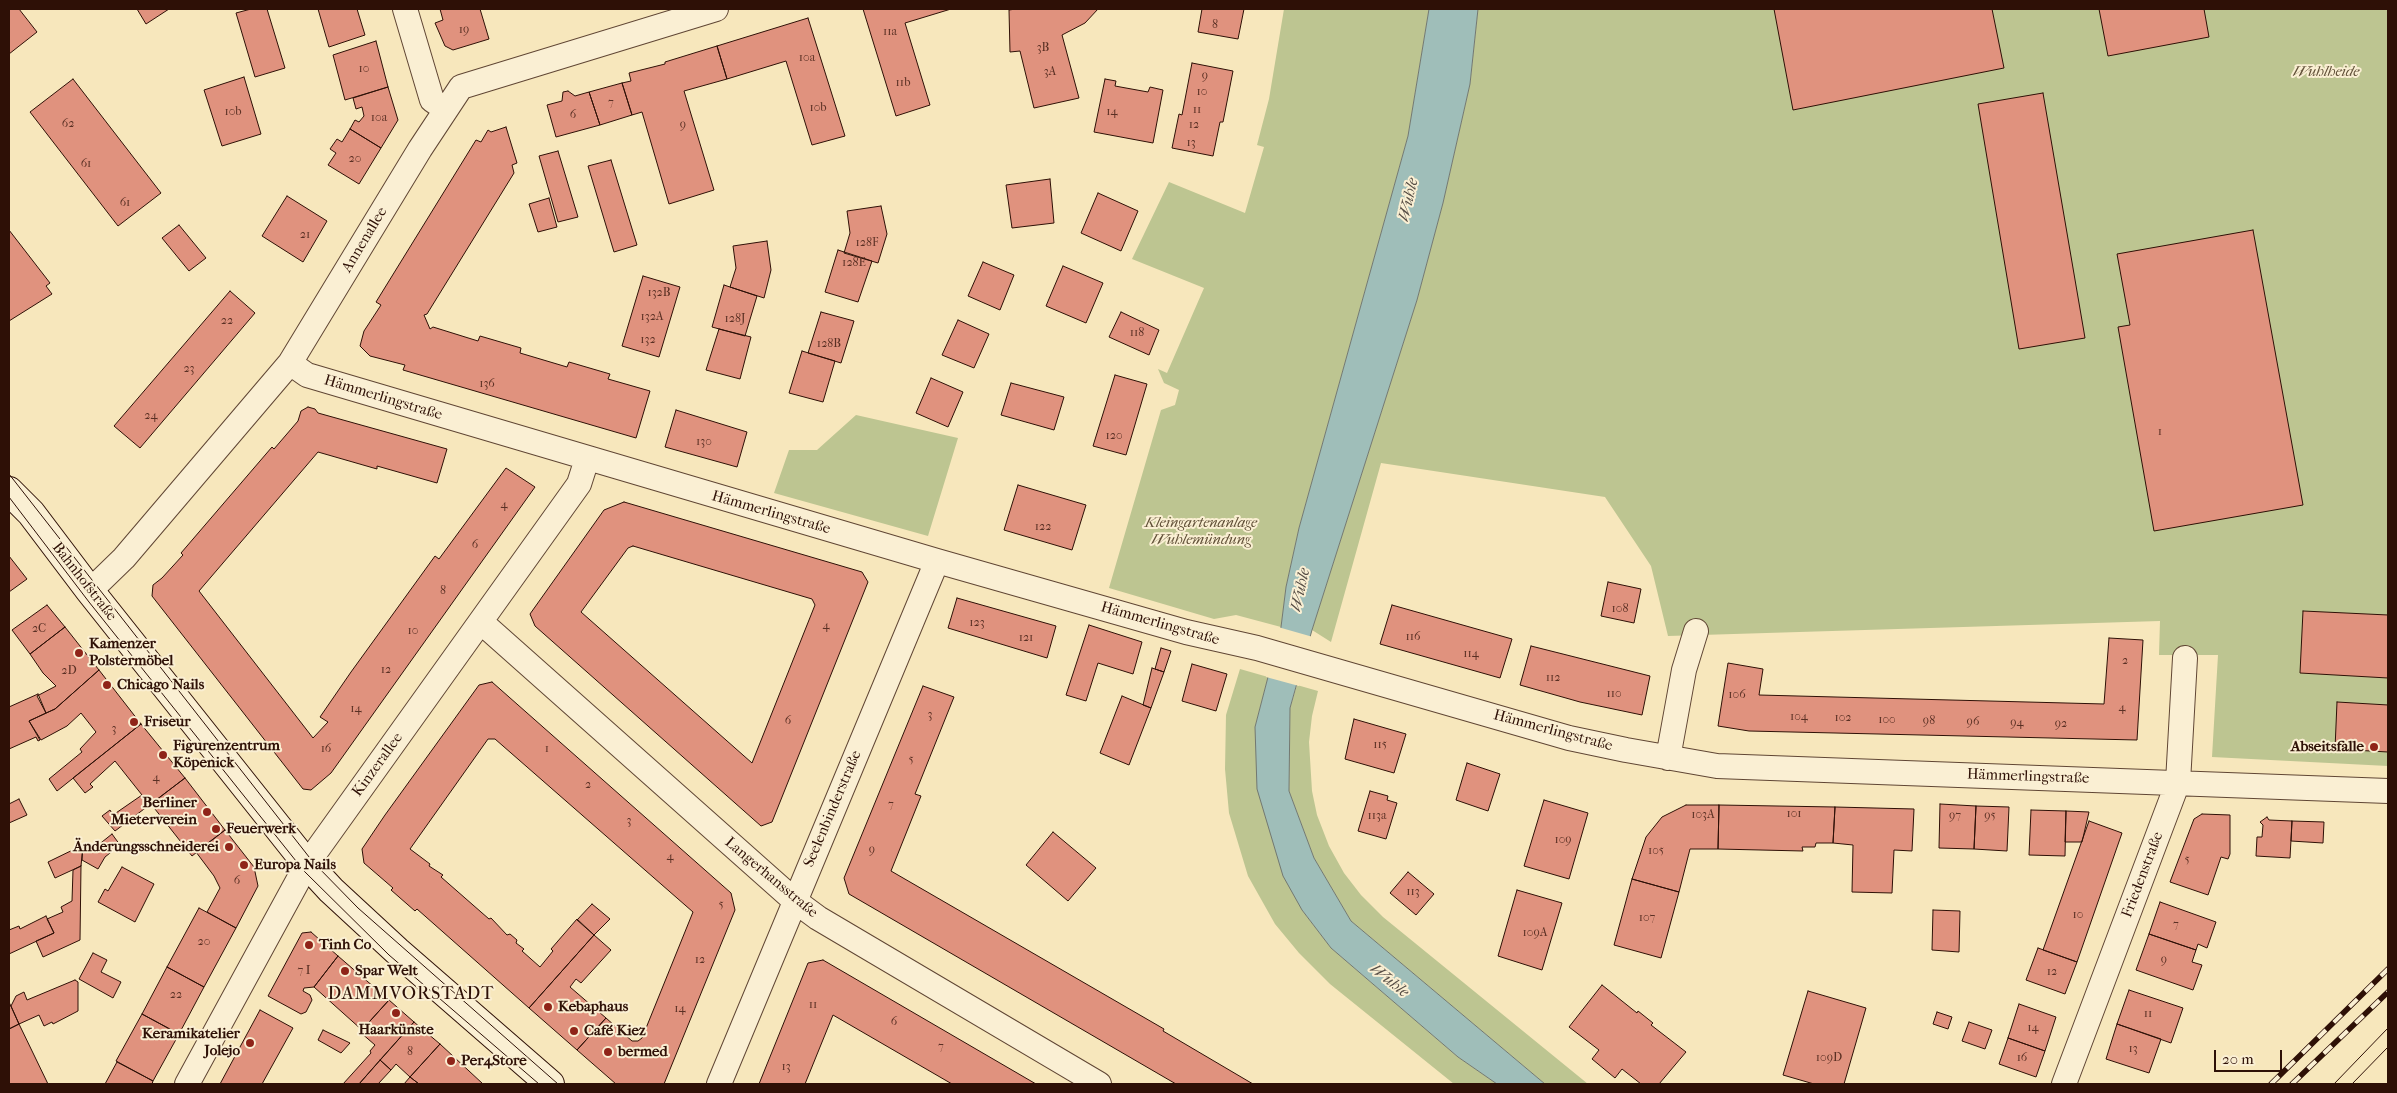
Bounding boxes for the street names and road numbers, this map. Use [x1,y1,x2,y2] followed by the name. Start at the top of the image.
[338,204,392,276] street label: Annenallee
[322,371,444,425] street label: Hämmerlingstraße
[710,487,832,539] street label: Hämmerlingstraße
[48,539,120,625] street label: Bahnhofstraße
[1099,598,1221,650] street label: Hämmerlingstraße
[1491,706,1615,756] street label: Hämmerlingstraße
[349,730,407,800] street label: Kinzerallee
[800,748,866,870] street label: Seelenbinderstraße
[1966,766,2090,788] street label: Hämmerlingstraße
[2118,830,2168,920] street label: Friedenstraße
[721,834,821,922] street label: Langerhansstraße

